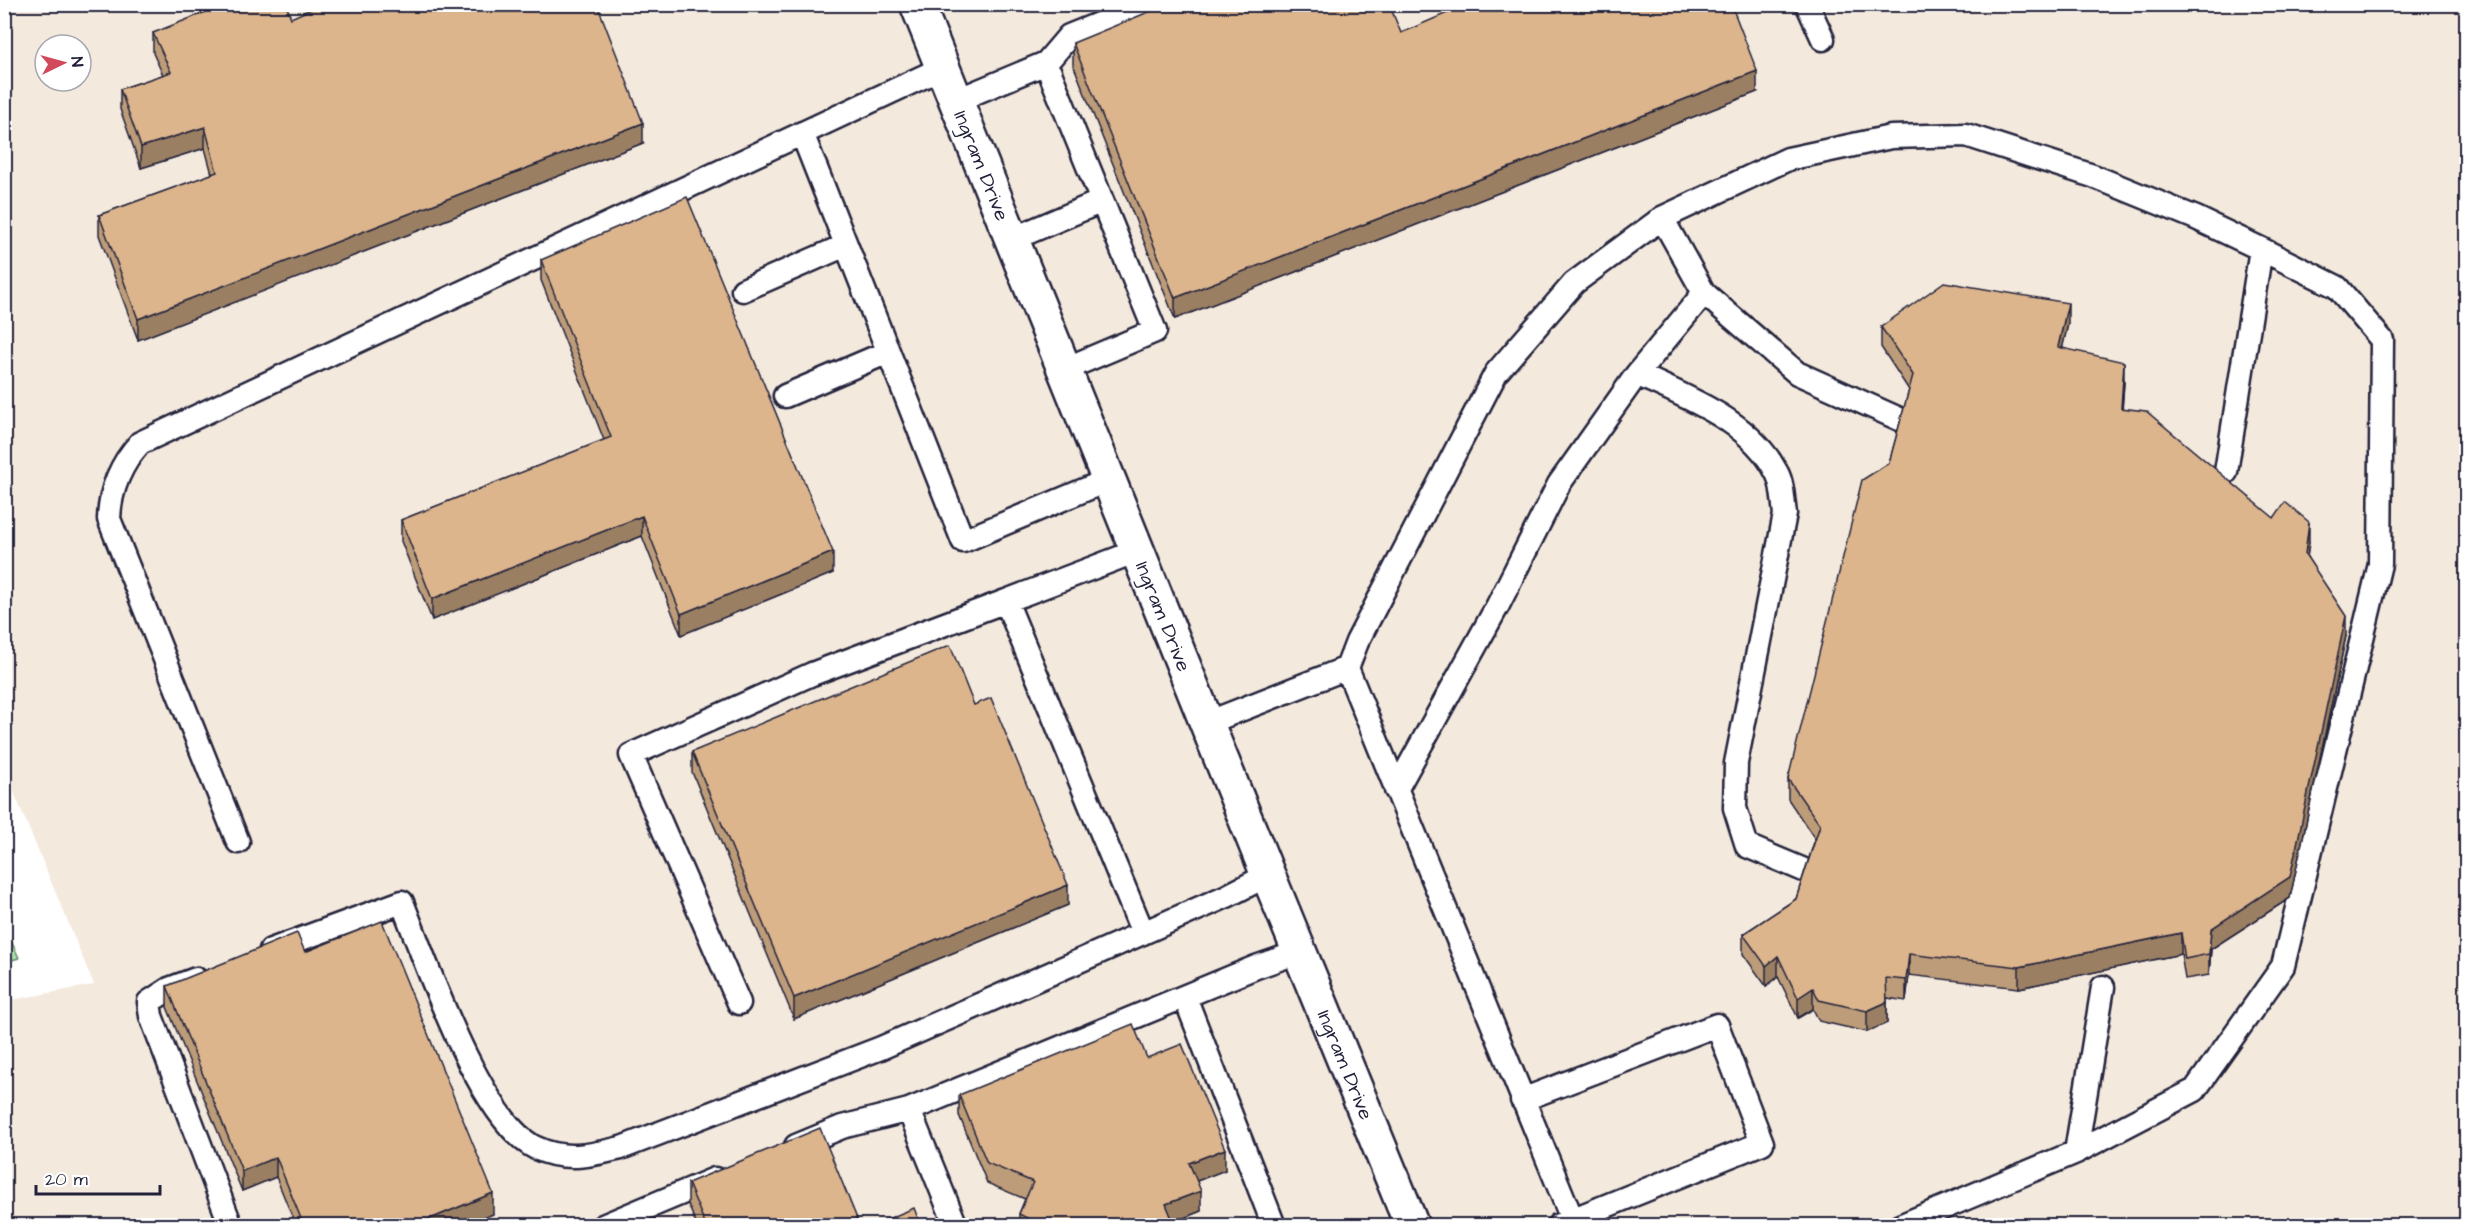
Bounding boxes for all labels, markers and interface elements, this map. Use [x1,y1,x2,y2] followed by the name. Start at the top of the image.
[33,33,93,93] north arrow
[66,56,88,68] text: N
[946,107,1016,225] street label: Ingram Drive
[1128,557,1198,676] street label: Ingram Drive
[1310,1006,1380,1124] street label: Ingram Drive
[36,1158,160,1196] scale bar
[45,1167,88,1192] text: 20 m

